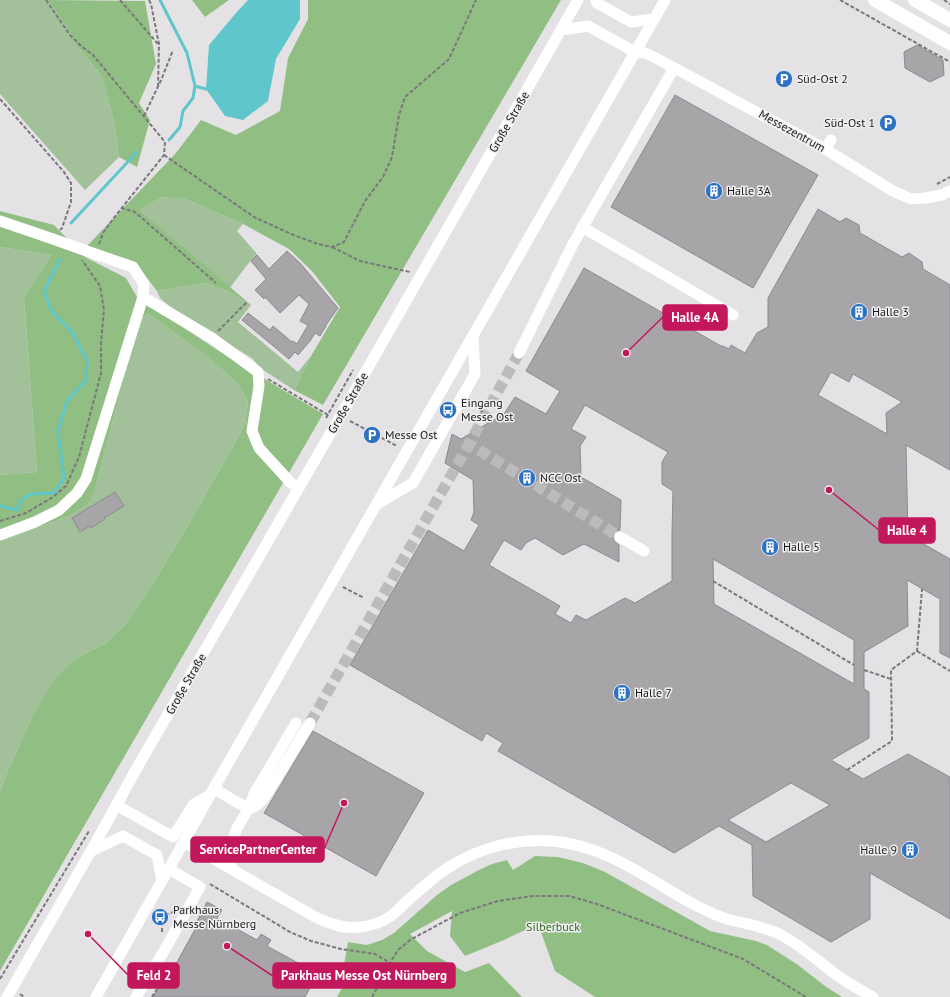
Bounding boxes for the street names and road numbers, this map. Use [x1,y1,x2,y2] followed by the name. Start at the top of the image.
[485,89,532,155] street label: Große Straße
[756,106,828,155] street label: Messezentrum
[324,370,371,436] street label: Große Straße
[162,651,209,717] street label: Große Straße

